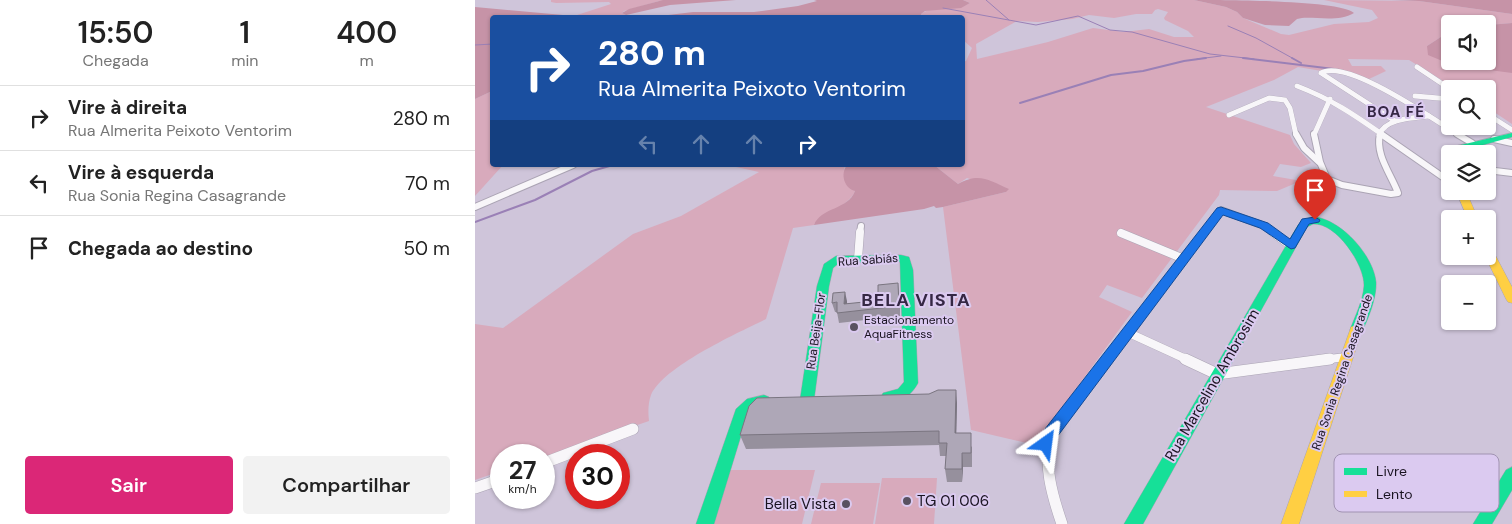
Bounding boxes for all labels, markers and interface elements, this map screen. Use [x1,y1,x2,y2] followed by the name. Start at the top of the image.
[78,13,153,52] text: 15:50
[240,13,250,52] text: 1
[336,13,397,52] text: 400
[1441,15,1496,330] map controls
[1441,15,1496,70] button: sound
[598,30,706,76] text: 280 m
[515,35,580,100] icon: right
[83,50,149,71] text: Chegada
[231,50,258,71] text: min
[360,50,374,71] text: m
[598,74,906,103] text: Rua Almerita Peixoto Ventorim
[1441,80,1496,135] button: search
[68,95,187,120] text: Vire à direita
[1367,102,1425,122] district label: BOA FÉ
[25,104,53,132] icon: right
[393,106,450,131] text: 280 m
[68,120,292,141] text: Rua Almerita Peixoto Ventorim
[634,130,662,158] icon: left
[687,130,715,158] icon: ahead
[740,130,768,158] icon: ahead
[793,130,821,158] icon: right
[1441,145,1496,200] button: layers
[68,160,214,185] text: Vire à esquerda
[25,169,53,197] icon: left
[1294,169,1336,220] pin
[405,171,450,196] text: 70 m
[1301,176,1329,204] icon: arrive
[68,185,286,206] text: Rua Sonia Regina Casagrande
[1441,210,1496,265] button: +
[25,234,53,262] icon: arrive
[68,236,253,261] text: Chegada ao destino
[403,236,450,261] text: 50 m
[837,250,899,270] street label: Rua Sabiás
[1441,275,1496,330] button: −
[861,288,971,312] district label: BELA VISTA
[803,291,829,370] street label: Rua Beija-Flor
[1308,292,1376,452] street label: Rua Sonia Regina Casagrande
[1160,305,1264,465] street label: Rua Marcelino Ambrosim
[864,312,954,342] place label: Estacionamento AquaFitness
[848,321,860,333] marker: Estacionamento AquaFitness
[1019,417,1071,469] position arrow
[565,444,630,509] speed limit sign: 30
[509,454,536,487] text: 27
[1334,454,1499,512] legend
[25,456,233,514] button: Sair
[243,456,450,514] button: Compartilhar
[1376,462,1407,480] text: Livre
[508,481,537,497] text: km/h
[1376,485,1413,503] text: Lento
[917,491,989,511] place label: TG 01 006
[765,494,836,514] place label: Bella Vista
[901,495,913,507] marker: TG 01 006
[840,498,852,510] marker: Bella Vista

